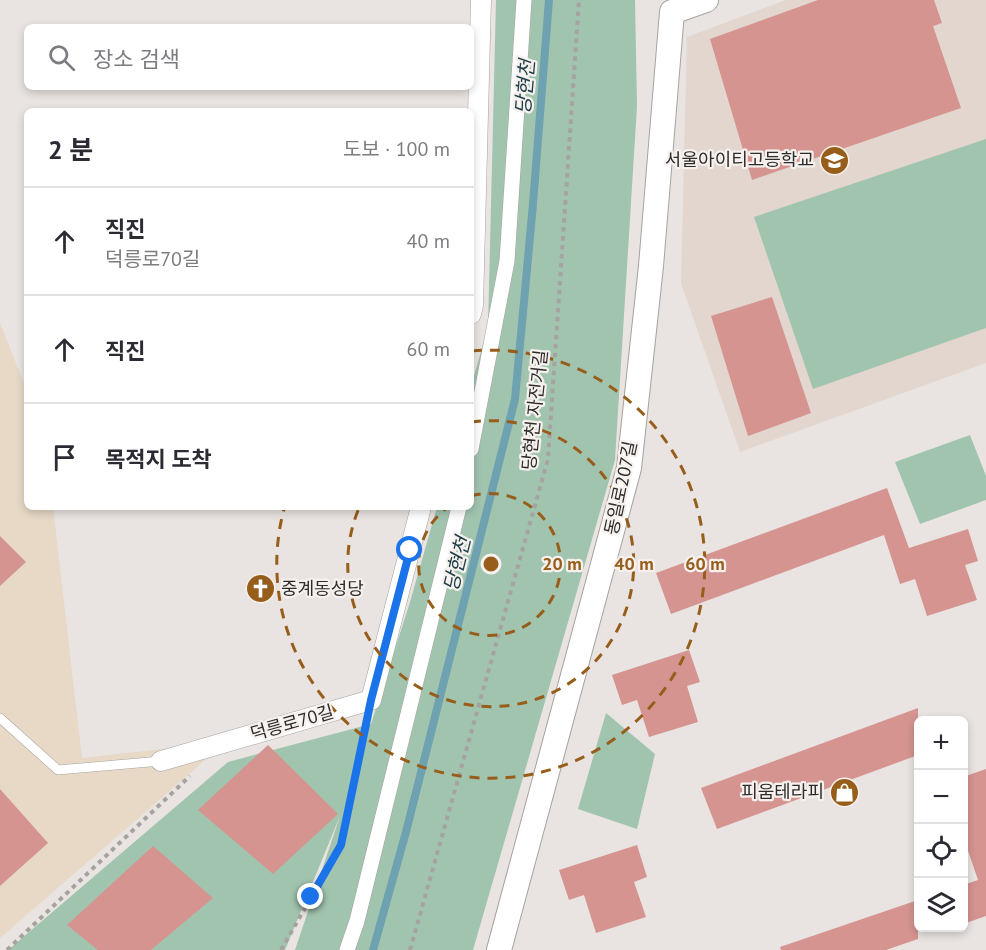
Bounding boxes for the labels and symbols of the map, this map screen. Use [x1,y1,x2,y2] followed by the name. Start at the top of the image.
[510,56,541,116] water label: 당현천
[819,144,851,176] school or university icon: 서울아이티고등학교
[665,148,814,171] place label: 서울아이티고등학교
[517,349,552,471] street label: 당현천 자전거길
[599,439,642,537] street label: 동일로207길
[438,532,477,594] water label: 당현천
[396,536,422,562] route start
[542,552,582,575] text: 20 m
[614,552,654,575] text: 40 m
[685,552,725,575] text: 60 m
[481,554,501,574] centre of rings
[244,573,276,605] church icon: 중계동성당
[281,577,364,600] place label: 중계동성당
[247,700,336,745] street label: 덕릉로70길
[829,776,861,808] shop icon: 피움테라피
[741,780,824,803] place label: 피움테라피
[297,883,323,909] route end

